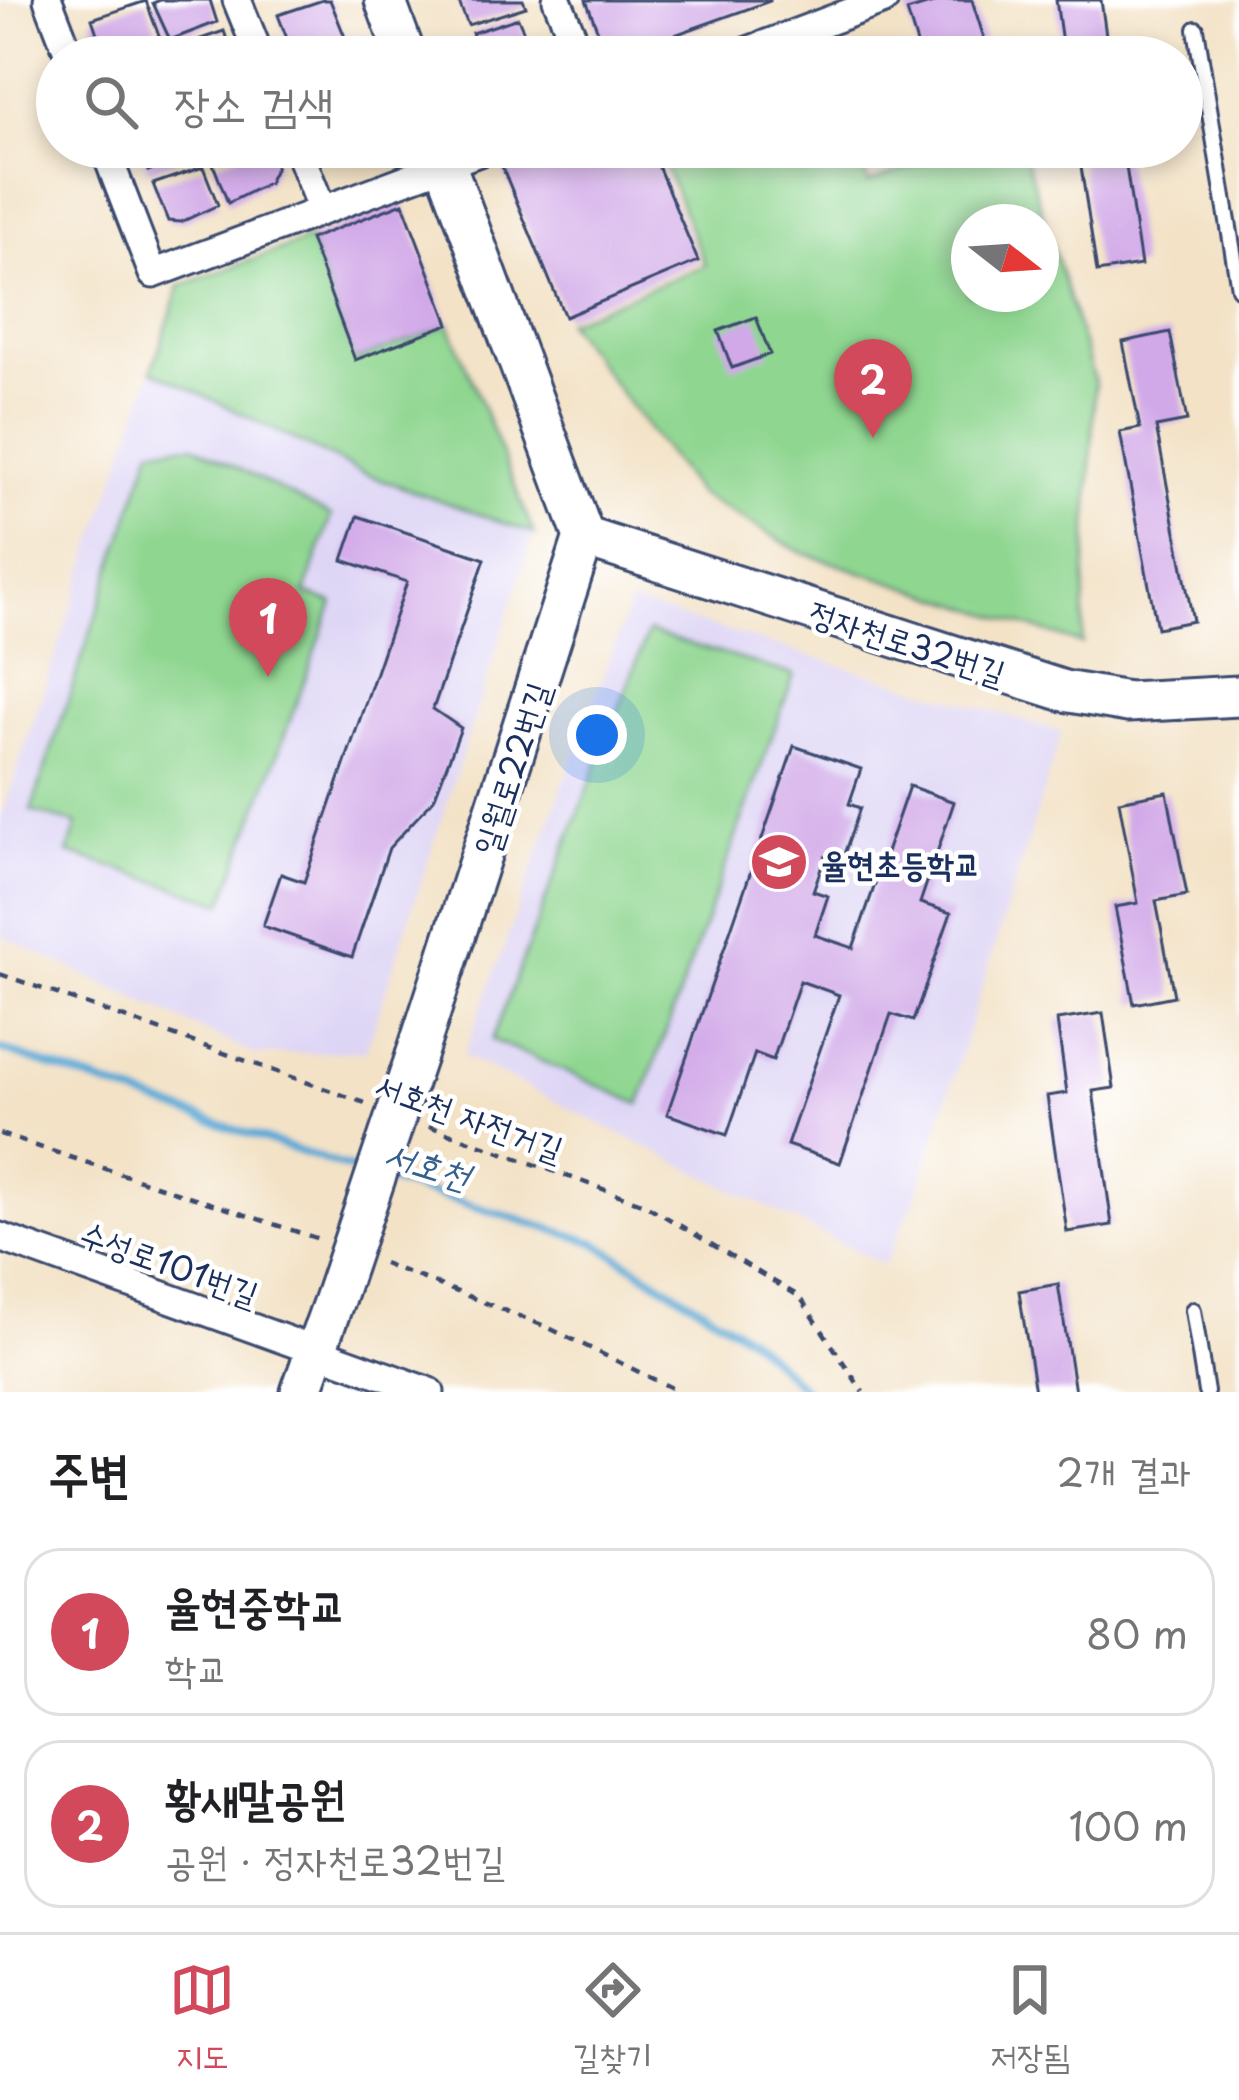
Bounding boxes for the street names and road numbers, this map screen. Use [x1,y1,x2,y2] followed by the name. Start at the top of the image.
[803,586,1013,696] street label: 정자천로32번길
[459,675,561,861] street label: 일월로22번길
[371,1063,569,1167] street label: 서호천 자전거길
[74,1207,266,1317] street label: 수성로101번길

